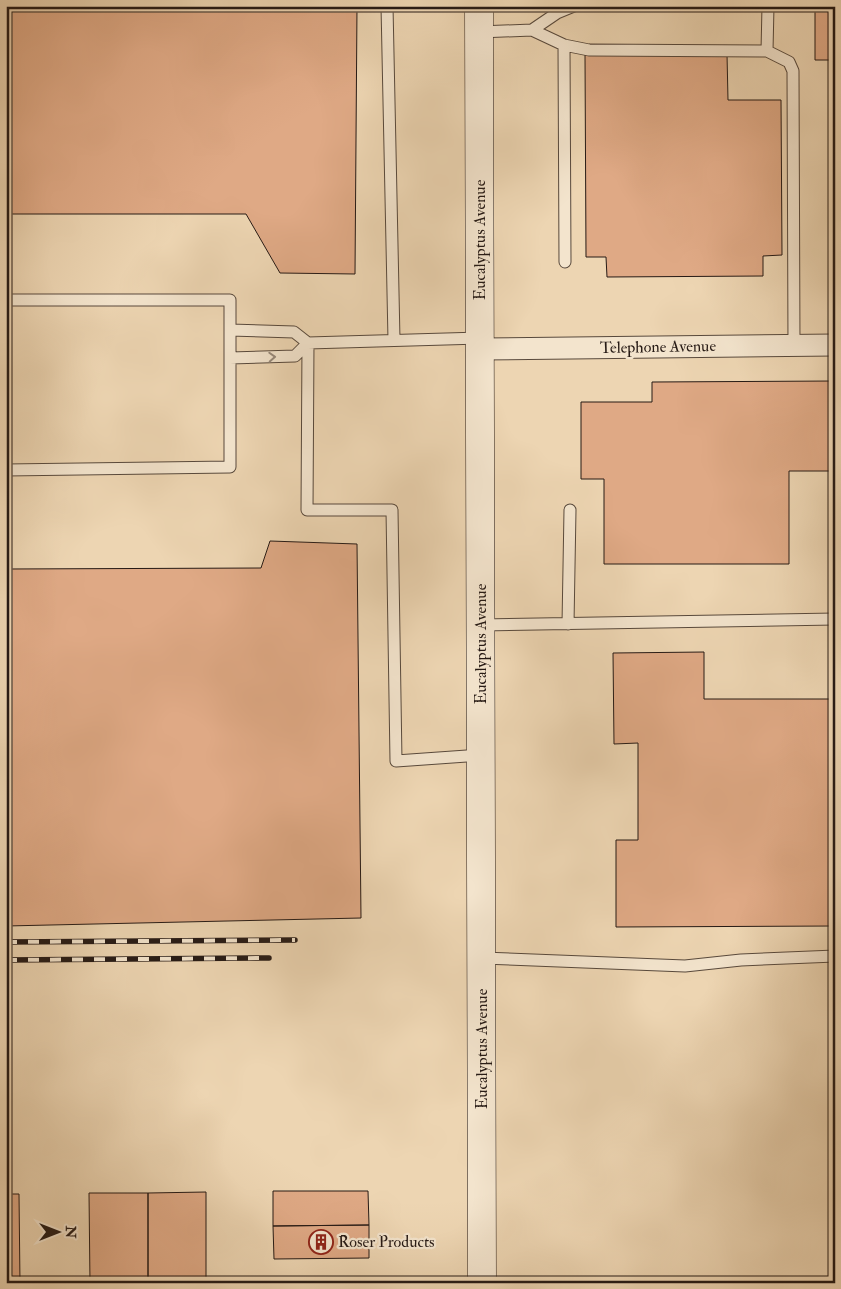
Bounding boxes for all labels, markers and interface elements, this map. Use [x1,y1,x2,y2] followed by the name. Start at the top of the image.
[470,179,491,300] street label: Eucalyptus Avenue
[600,336,716,359] street label: Telephone Avenue
[268,352,276,362] one-way arrow
[471,583,492,704] street label: Eucalyptus Avenue
[472,988,493,1109] street label: Eucalyptus Avenue
[32,1206,82,1256] north arrow
[62,1225,79,1239] text: N
[308,1229,334,1255] building icon: Roser Products
[338,1232,435,1252] place label: Roser Products

